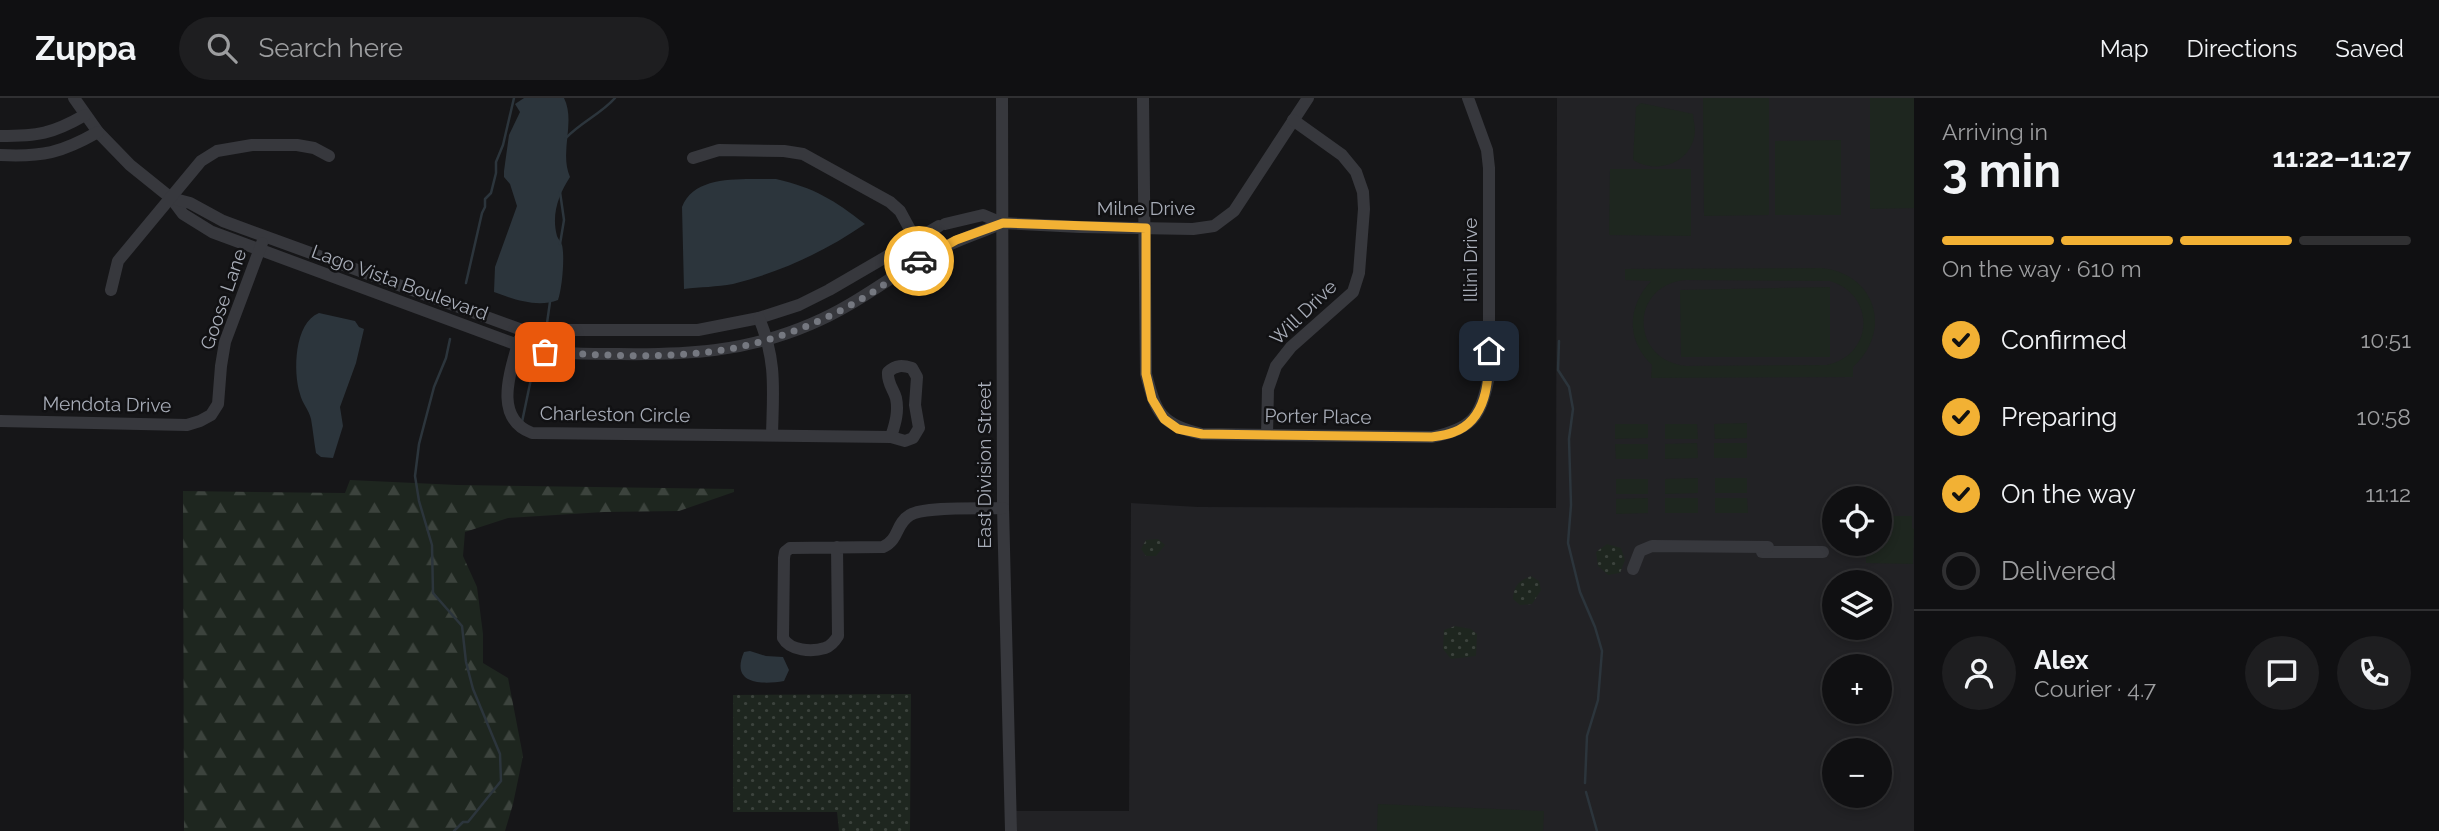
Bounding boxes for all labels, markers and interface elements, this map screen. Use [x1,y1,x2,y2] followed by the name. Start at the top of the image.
[179,17,669,80] search box
[35,29,137,68] text: Zuppa
[203,29,241,67] icon: search
[259,33,403,63] text: Search here
[2100,34,2149,63] text: Map
[2187,34,2297,63] text: Directions
[2335,34,2404,63] text: Saved
[1942,118,2048,145] text: Arriving in
[2273,143,2411,173] text: 11:22–11:27
[1942,144,2061,198] text: 3 min
[1097,197,1195,219] street label: Milne Drive
[1459,218,1481,302] street label: Illini Drive
[884,226,954,296] courier
[309,240,491,324] street label: Lago Vista Boulevard
[900,242,938,280] icon: car
[195,246,251,352] street label: Goose Lane
[1942,255,2142,282] text: On the way · 610 m
[1265,275,1341,349] street label: Will Drive
[1459,321,1519,381] pin
[1942,321,1980,359] icon: check
[515,322,575,382] pin
[2001,325,2127,355] text: Confirmed
[2360,326,2411,353] text: 10:51
[1470,332,1508,370] icon: home
[526,333,564,371] icon: bag
[973,381,995,549] street label: East Division Street
[43,392,171,416] street label: Mendota Drive
[1942,398,1980,436] icon: check
[540,402,690,426] street label: Charleston Circle
[2001,402,2117,432] text: Preparing
[2357,403,2411,430] text: 10:58
[1264,404,1372,428] street label: Porter Place
[1942,475,1980,513] icon: check
[2001,479,2136,509] text: On the way
[2365,480,2411,507] text: 11:12
[1822,486,1892,808] map controls
[1822,486,1892,556] button: locate
[2001,556,2116,586] text: Delivered
[1822,570,1892,640] button: layers
[1942,636,2016,710] button: person
[2245,636,2319,710] button: chat
[2337,636,2411,710] button: phone
[2034,645,2089,675] text: Alex
[1822,654,1892,724] button: +
[2034,675,2156,702] text: Courier · 4.7
[1822,738,1892,808] button: −

